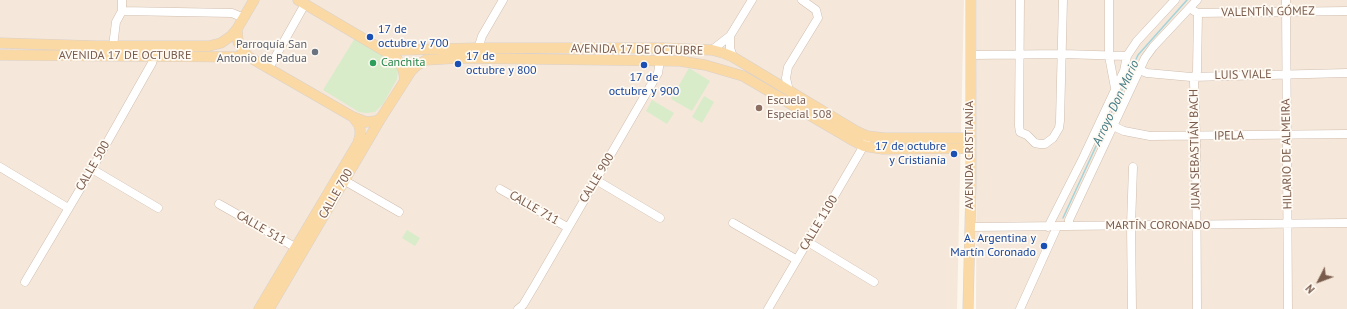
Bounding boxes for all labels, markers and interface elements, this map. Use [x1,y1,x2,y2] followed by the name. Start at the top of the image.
[1221,4,1315,20] street label: VALENTÍN GÓMEZ
[378,23,449,51] place label: 17 de octubre y 700
[365,32,375,42] marker: 17 de octubre y 700
[217,38,307,66] place label: Parroquía San Antonio de Padua
[571,42,703,58] street label: AVENIDA 17 DE OCTUBRE
[310,47,320,57] marker: Parroquía San Antonio de Padua
[59,49,191,63] street label: AVENIDA 17 DE OCTUBRE
[466,50,537,78] place label: 17 de octubre y 800
[381,56,425,70] place label: Canchita
[368,58,378,68] marker: Canchita
[1089,58,1143,148] water label: Arroyo Don Mario
[453,59,463,69] marker: 17 de octubre y 800
[639,60,649,70] marker: 17 de octubre y 900
[1214,67,1272,83] street label: LUIS VIALE
[609,71,679,99] place label: 17 de octubre y 900
[1187,89,1203,209] street label: JUAN SEBASTIÁN BACH
[767,94,832,122] place label: Escuela Especial 508
[1279,98,1295,210] street label: HILARIO DE ALMEIRA
[963,101,977,209] street label: AVENIDA CRISTIANÍA
[754,103,764,113] marker: Escuela Especial 508
[1214,129,1244,143] street label: IPELA
[73,138,113,194] street label: CALLE 500
[875,140,946,168] place label: 17 de octubre y Cristianía
[949,149,959,159] marker: 17 de octubre y Cristianía
[577,151,617,205] street label: CALLE 900
[316,166,356,222] street label: CALLE 700
[506,188,562,228] street label: CALLE 711
[797,193,841,253] street label: CALLE 1100
[233,208,289,248] street label: CALLE 511
[1105,219,1211,233] street label: MARTÍN CORONADO
[950,232,1036,260] place label: A. Argentina y Martín Coronado
[1039,241,1049,251] marker: A. Argentina y Martín Coronado
[1299,261,1339,301] north arrow
[1302,282,1318,296] text: N

